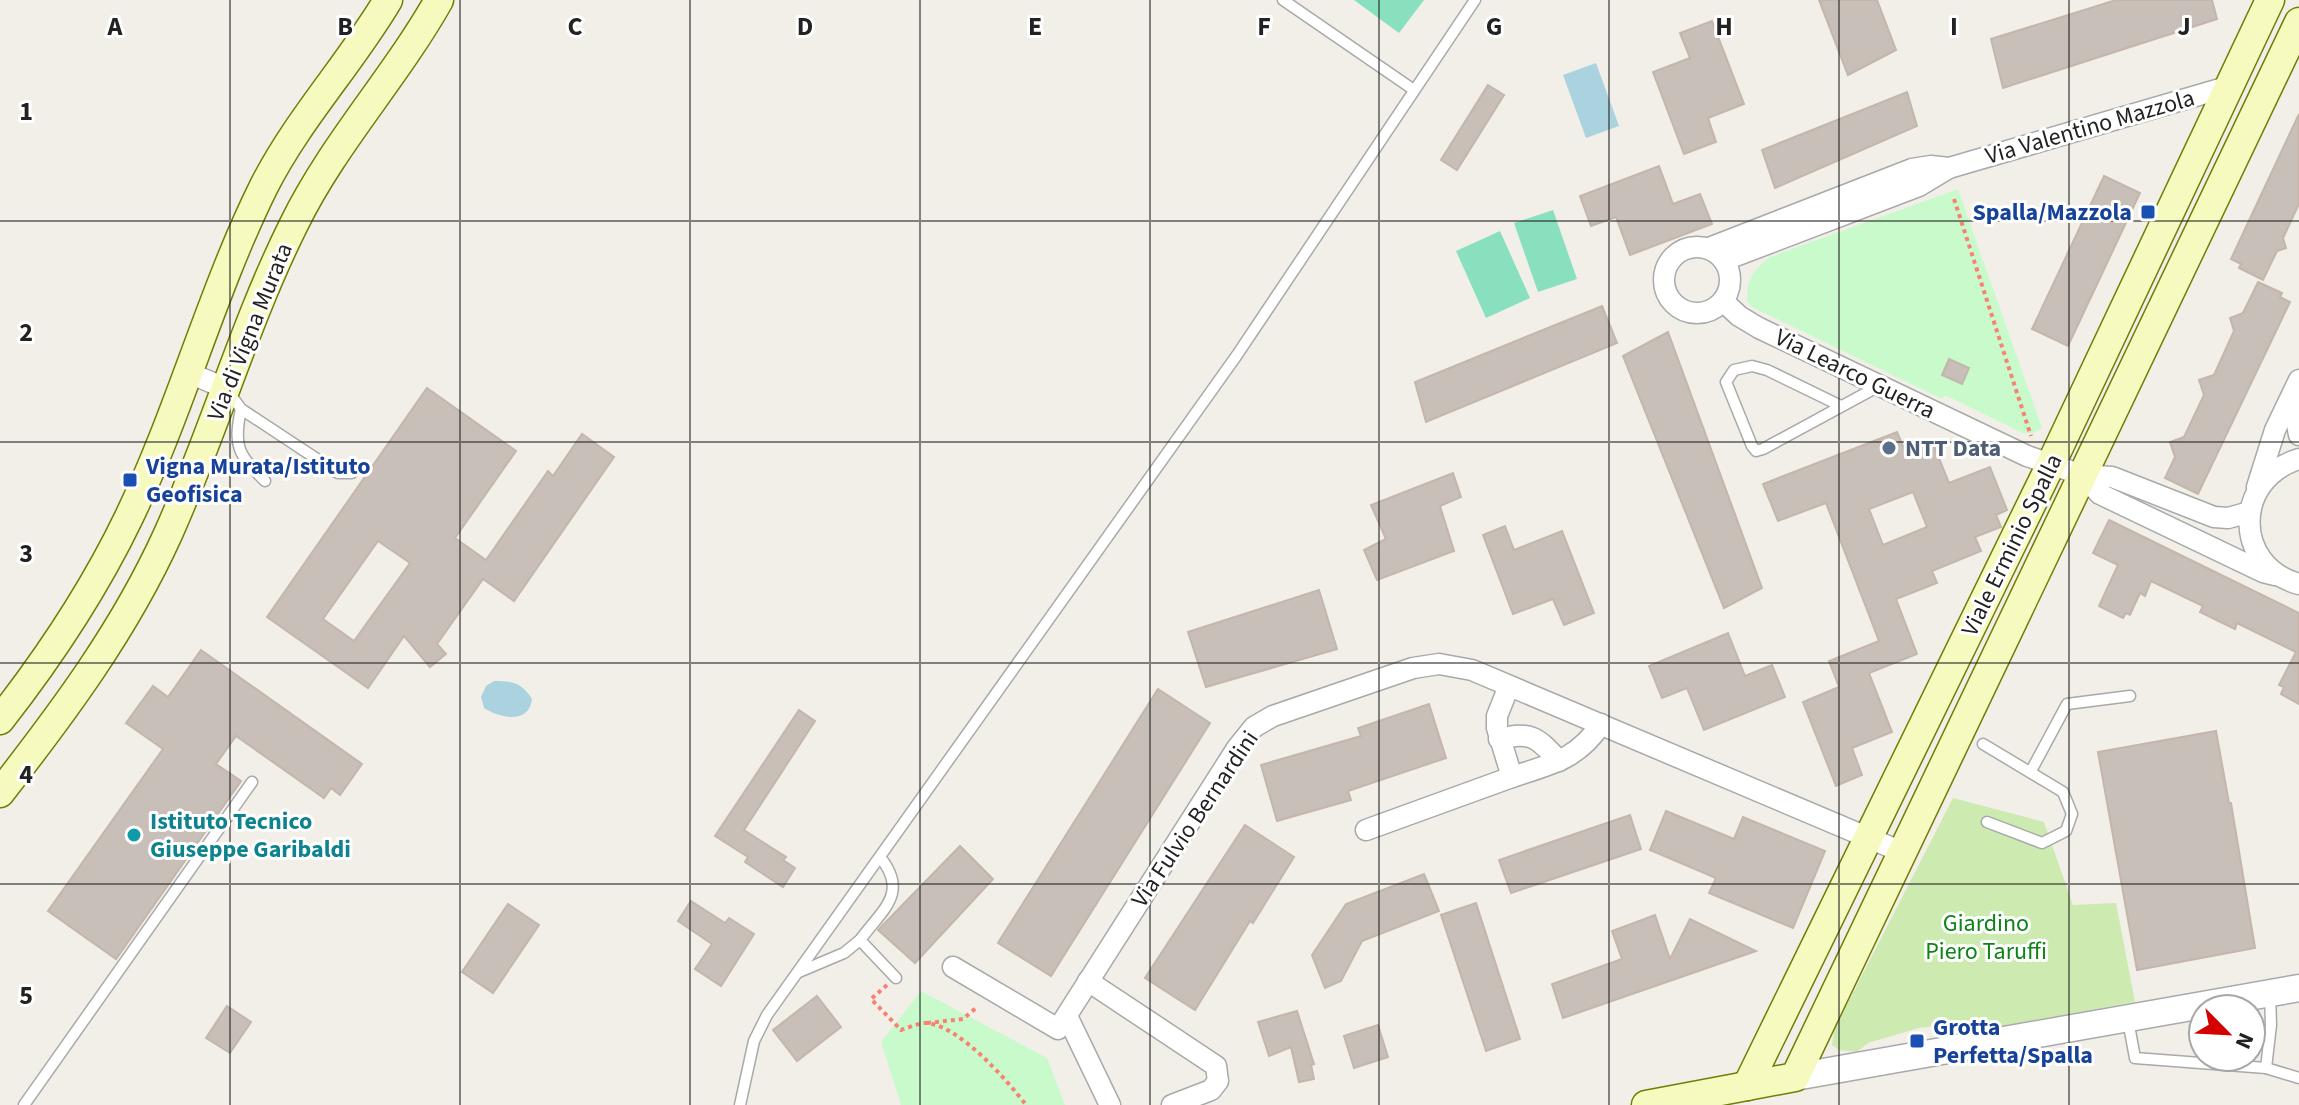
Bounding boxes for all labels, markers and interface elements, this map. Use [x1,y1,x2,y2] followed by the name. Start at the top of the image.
[107,8,124,45] text: A
[337,8,353,45] text: B
[567,8,583,45] text: C
[797,8,813,45] text: D
[1028,8,1042,45] text: E
[1257,8,1271,45] text: F
[1486,8,1502,45] text: G
[1715,8,1733,45] text: H
[1950,8,1958,45] text: I
[2177,8,2191,45] text: J
[1981,80,2199,174] street label: Via Valentino Mazzola
[19,93,33,130] text: 1
[1972,195,2132,230] place label: Spalla/Mazzola
[2139,203,2157,221] marker: Spalla/Mazzola
[198,238,302,426] street label: Via di Vigna Murata
[19,314,33,351] text: 2
[1769,320,1941,428] street label: Via Learco Guerra
[1905,431,2001,466] place label: NTT Data
[1880,439,1898,457] marker: NTT Data
[1953,448,2071,642] street label: Viale Erminio Spalla
[145,449,371,512] place label: Vigna Murata/Istituto Geofisica
[121,471,139,489] marker: Vigna Murata/Istituto Geofisica
[19,535,33,572] text: 3
[1123,724,1267,914] street label: Via Fulvio Bernardini
[19,756,33,793] text: 4
[150,804,351,867] place label: Istituto Tecnico Giuseppe Garibaldi
[125,826,143,844] marker: Istituto Tecnico Giuseppe Garibaldi
[1925,906,2047,969] park label: Giardino Piero Taruffi
[19,977,33,1014] text: 5
[2187,993,2267,1073] north arrow
[1933,1010,2093,1073] place label: Grotta Perfetta/Spalla
[2227,1028,2262,1054] text: N
[1908,1032,1926,1050] marker: Grotta Perfetta/Spalla

